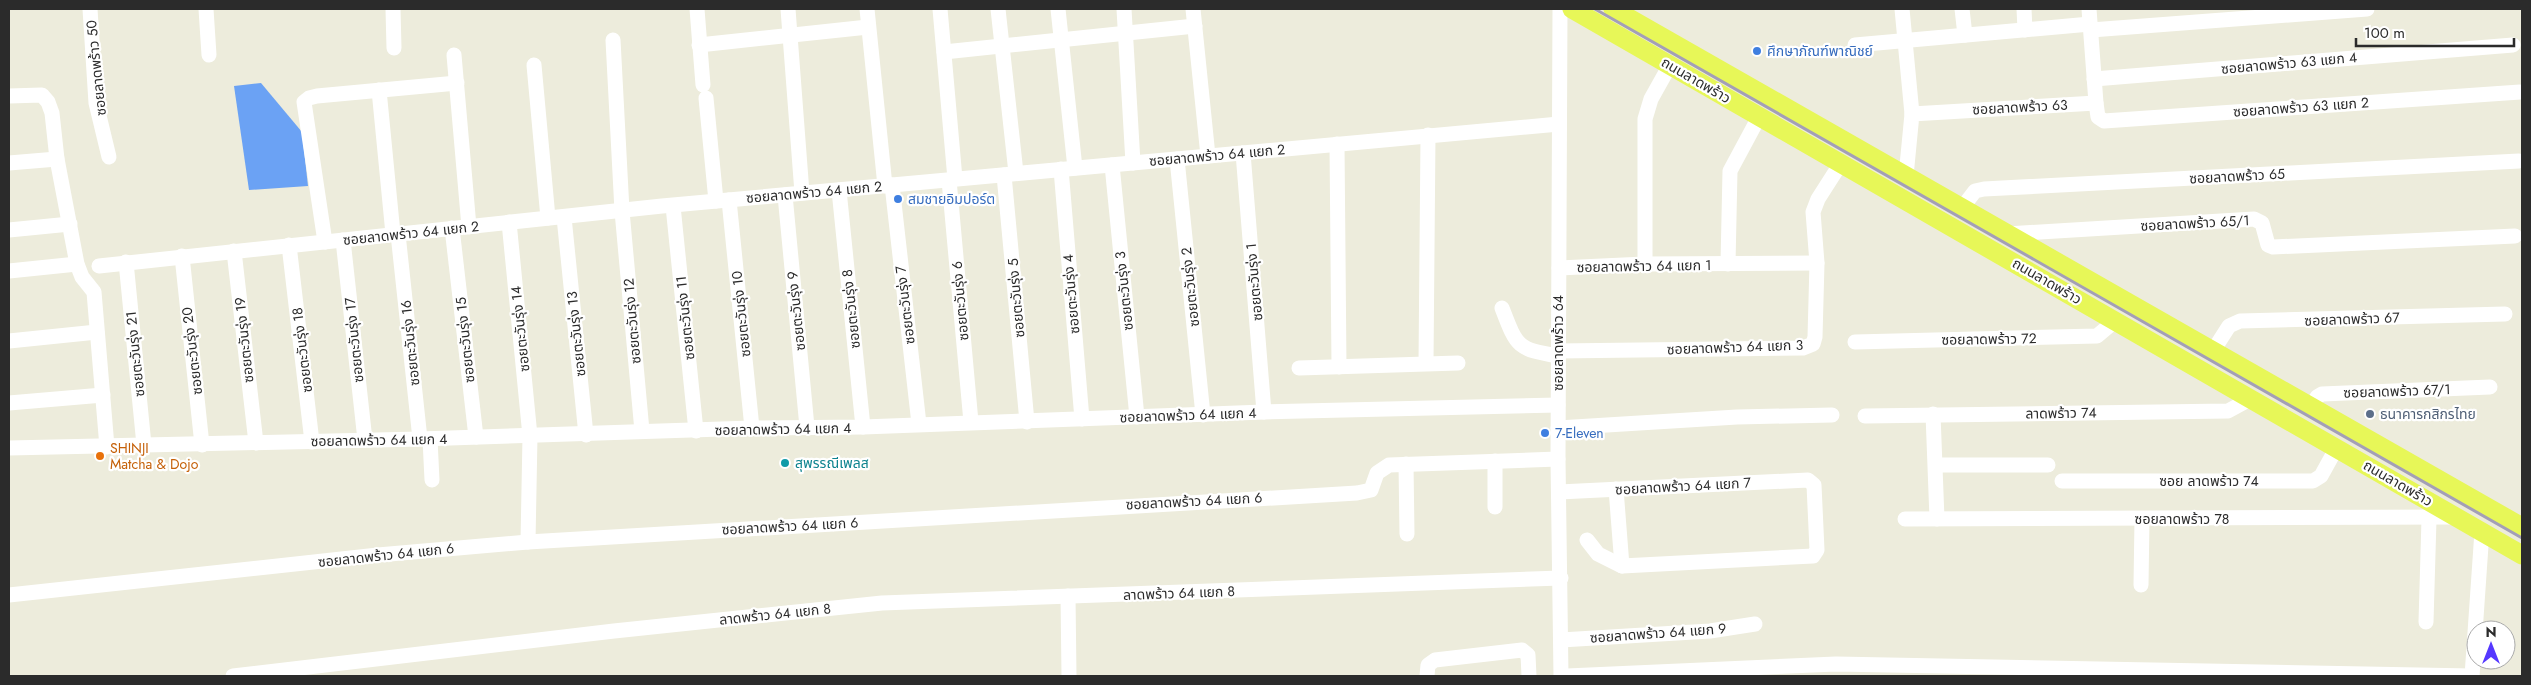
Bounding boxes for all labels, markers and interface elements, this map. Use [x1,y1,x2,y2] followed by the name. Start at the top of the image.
[2356,15,2514,47] scale bar
[81,19,111,117] street label: ซอยลาดพร้าว 50
[2364,22,2405,44] text: 100 m
[1767,41,1873,61] place label: ศึกษาภัณฑ์พาณิชย์
[1751,45,1763,57] marker: ศึกษาภัณฑ์พาณิชย์
[2220,47,2358,79] street label: ซอยลาดพร้าว 63 แยก 4
[1658,52,1734,108] street label: ถนนลาดพร้าว
[2232,92,2370,122] street label: ซอยลาดพร้าว 63 แยก 2
[1972,94,2069,119] street label: ซอยลาดพร้าว 63
[1148,139,1286,171] street label: ซอยลาดพร้าว 64 แยก 2
[2189,164,2285,188] street label: ซอยลาดพร้าว 65
[745,176,883,208] street label: ซอยลาดพร้าว 64 แยก 2
[908,189,995,209] place label: สมชายอิมปอร์ต
[892,193,904,205] marker: สมชายอิมปอร์ต
[2140,210,2250,236] street label: ซอยลาดพร้าว 65/1
[342,216,480,250] street label: ซอยลาดพร้าว 64 แยก 2
[1241,242,1267,322] street label: ซอยตะวันรุ่ง 1
[1176,246,1204,328] street label: ซอยตะวันรุ่ง 2
[1110,250,1138,332] street label: ซอยตะวันรุ่ง 3
[1058,253,1084,335] street label: ซอยตะวันรุ่ง 4
[2009,253,2085,309] street label: ถนนลาดพร้าว
[1576,255,1712,277] street label: ซอยลาดพร้าว 64 แยก 1
[1003,257,1029,339] street label: ซอยตะวันรุ่ง 5
[947,260,973,342] street label: ซอยตะวันรุ่ง 6
[890,264,920,346] street label: ซอยตะวันรุ่ง 7
[837,268,865,350] street label: ซอยตะวันรุ่ง 8
[727,270,755,358] street label: ซอยตะวันรุ่ง 10
[782,270,810,352] street label: ซอยตะวันรุ่ง 9
[671,275,699,361] street label: ซอยตะวันรุ่ง 11
[618,277,646,365] street label: ซอยตะวันรุ่ง 12
[506,285,534,373] street label: ซอยตะวันรุ่ง 14
[562,290,590,378] street label: ซอยตะวันรุ่ง 13
[1548,295,1568,391] street label: ซอยลาดพร้าว 64
[230,296,258,384] street label: ซอยตะวันรุ่ง 19
[340,296,368,384] street label: ซอยตะวันรุ่ง 17
[451,296,479,384] street label: ซอยตะวันรุ่ง 15
[396,299,424,387] street label: ซอยตะวันรุ่ง 16
[177,306,207,396] street label: ซอยตะวันรุ่ง 20
[287,306,317,394] street label: ซอยตะวันรุ่ง 18
[2304,307,2401,331] street label: ซอยลาดพร้าว 67
[121,310,149,398] street label: ซอยตะวันรุ่ง 21
[1941,328,2037,350] street label: ซอยลาดพร้าว 72
[1667,335,1804,359] street label: ซอยลาดพร้าว 64 แยก 3
[2343,379,2451,403] street label: ซอยลาดพร้าว 67/1
[2025,402,2097,424] street label: ลาดพร้าว 74
[1119,403,1257,427] street label: ซอยลาดพร้าว 64 แยก 4
[2380,404,2476,424] place label: ธนาคารกสิกรไทย
[2364,408,2376,420] marker: ธนาคารกสิกรไทย
[714,418,852,440] street label: ซอยลาดพร้าว 64 แยก 4
[1555,423,1604,443] place label: 7-Eleven
[1539,427,1551,439] marker: 7-Eleven
[310,429,448,451] street label: ซอยลาดพร้าว 64 แยก 4
[110,438,199,474] place label: SHINJI Matcha & Dojo
[94,450,106,462] marker: SHINJI Matcha & Dojo
[795,453,869,473] place label: สุพรรณีเพลส
[2360,455,2436,511] street label: ถนนลาดพร้าว
[779,457,791,469] marker: สุพรรณีเพลส
[2159,471,2259,491] street label: ซอย ลาดพร้าว 74
[1615,472,1752,500] street label: ซอยลาดพร้าว 64 แยก 7
[1125,487,1263,515] street label: ซอยลาดพร้าว 64 แยก 6
[2135,509,2229,529] street label: ซอยลาดพร้าว 78
[721,512,859,540] street label: ซอยลาดพร้าว 64 แยก 6
[317,538,455,572] street label: ซอยลาดพร้าว 64 แยก 6
[1123,581,1235,605] street label: ลาดพร้าว 64 แยก 8
[718,598,832,630] street label: ลาดพร้าว 64 แยก 8
[1589,618,1727,648] street label: ซอยลาดพร้าว 64 แยก 9
[2466,620,2516,670] north arrow
[2485,622,2497,642] text: N

